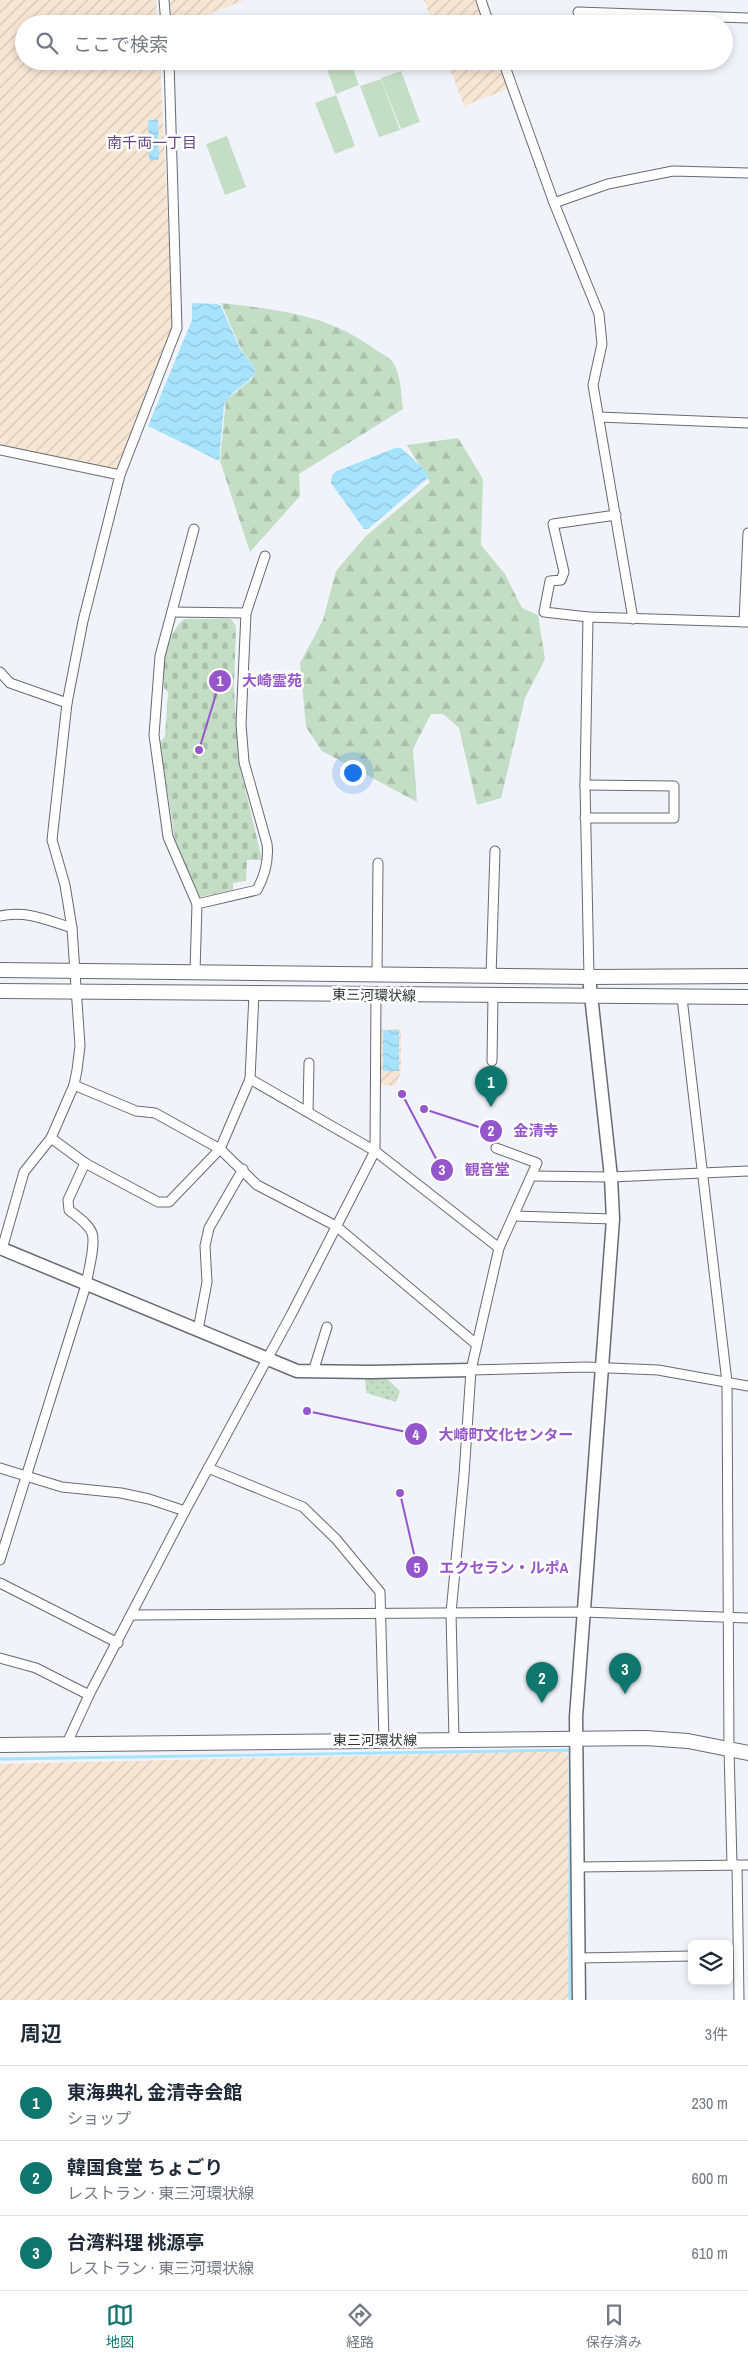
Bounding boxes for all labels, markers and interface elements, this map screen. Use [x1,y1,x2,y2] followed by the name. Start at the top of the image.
[15,15,733,70] search box
[33,29,61,57] icon: search
[73,31,168,57] text: ここで検索
[107,132,197,153] district label: 南千両一丁目
[207,666,312,696] callout: 大崎霊苑
[217,670,224,691] text: 1
[242,670,302,691] text: 大崎霊苑
[340,760,366,786] your location
[332,985,416,1005] street label: 東三河環状線
[475,1066,507,1107] pin: 1
[479,1116,569,1146] callout: 金清寺
[488,1120,495,1141] text: 2
[513,1120,559,1141] text: 金清寺
[430,1155,520,1185] callout: 観音堂
[439,1159,446,1180] text: 3
[464,1159,510,1180] text: 観音堂
[403,1419,583,1449] callout: 大崎町文化センター
[413,1424,420,1445] text: 4
[438,1424,574,1445] text: 大崎町文化センター
[404,1552,578,1582] callout: エクセラン・ルポA
[414,1557,421,1578] text: 5
[440,1557,569,1578] text: エクセラン・ルポA
[609,1653,641,1694] pin: 3
[526,1662,558,1703] pin: 2
[333,1731,417,1749] street label: 東三河環状線
[688,1940,733,1985] map controls
[688,1940,733,1985] button: layers
[20,2019,62,2048] text: 周辺
[705,2023,728,2045] text: 3件
[67,2079,242,2105] text: 東海典礼 金清寺会館
[32,2092,40,2114] text: 1
[692,2092,728,2114] text: 230 m
[67,2107,131,2129] text: ショップ
[67,2154,223,2180] text: 韓国食堂 ちょごり
[32,2167,40,2189] text: 2
[692,2167,728,2189] text: 600 m
[67,2182,254,2204] text: レストラン · 東三河環状線
[67,2229,204,2255] text: 台湾料理 桃源亭
[32,2242,40,2264] text: 3
[692,2242,728,2264] text: 610 m
[67,2257,254,2279] text: レストラン · 東三河環状線
[106,2301,134,2351] tab: 地図
[346,2301,374,2351] tab: 経路
[586,2301,642,2351] tab: 保存済み

